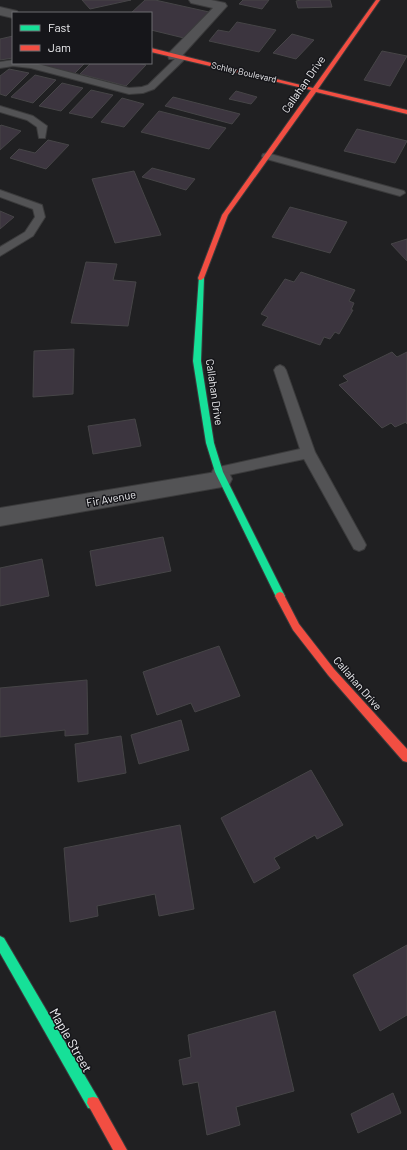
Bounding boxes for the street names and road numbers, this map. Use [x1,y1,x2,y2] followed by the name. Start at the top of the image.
[278,53,328,115] street label: Callahan Drive
[210,59,278,85] street label: Schley Boulevard
[204,358,226,426] street label: Callahan Drive
[85,487,137,509] street label: Fir Avenue
[331,653,385,713] street label: Callahan Drive
[46,1005,96,1075] street label: Maple Street

